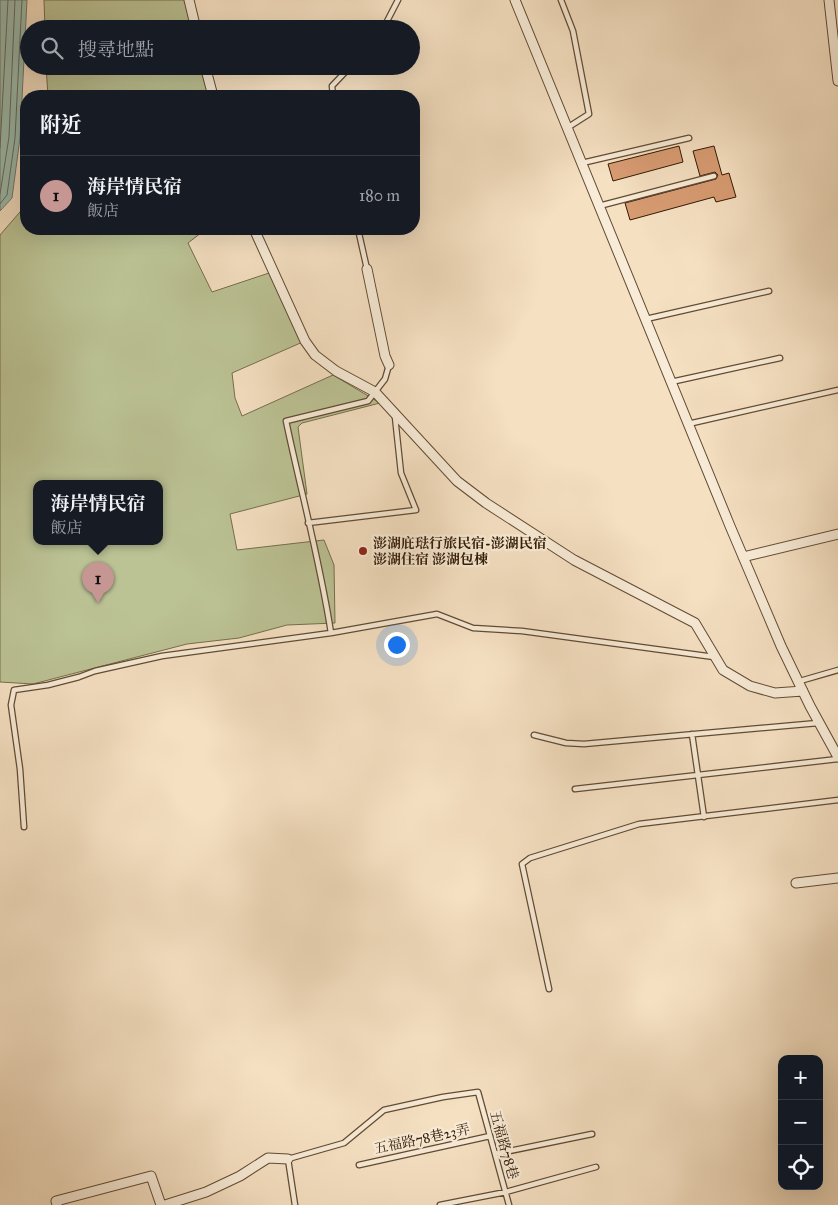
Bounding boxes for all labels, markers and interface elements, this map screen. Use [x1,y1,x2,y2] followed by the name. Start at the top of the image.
[20,20,420,75] search box
[38,34,66,62] icon: search
[78,38,154,61] text: 搜尋地點
[40,112,82,138] text: 附近
[87,175,182,198] text: 海岸情民宿
[53,186,59,205] text: 1
[359,186,400,205] text: 180 m
[87,201,119,220] text: 飯店
[33,480,163,545] popup
[50,492,146,515] text: 海岸情民宿
[50,518,83,537] text: 飯店
[373,535,547,568] place label: 澎湖庇琺行旅民宿-澎湖民宿 澎湖住宿 澎湖包棟
[357,545,369,557] marker: 澎湖庇琺行旅民宿-澎湖民宿 澎湖住宿 澎湖包棟
[82,562,114,603] pin: 1
[384,632,410,658] your location
[778,1055,823,1190] map controls
[778,1055,823,1100] button: +
[778,1100,823,1145] button: −
[486,1109,522,1181] street label: 五福路78巷
[373,1121,471,1157] street label: 五福路78巷23弄
[778,1145,823,1190] button: locate

